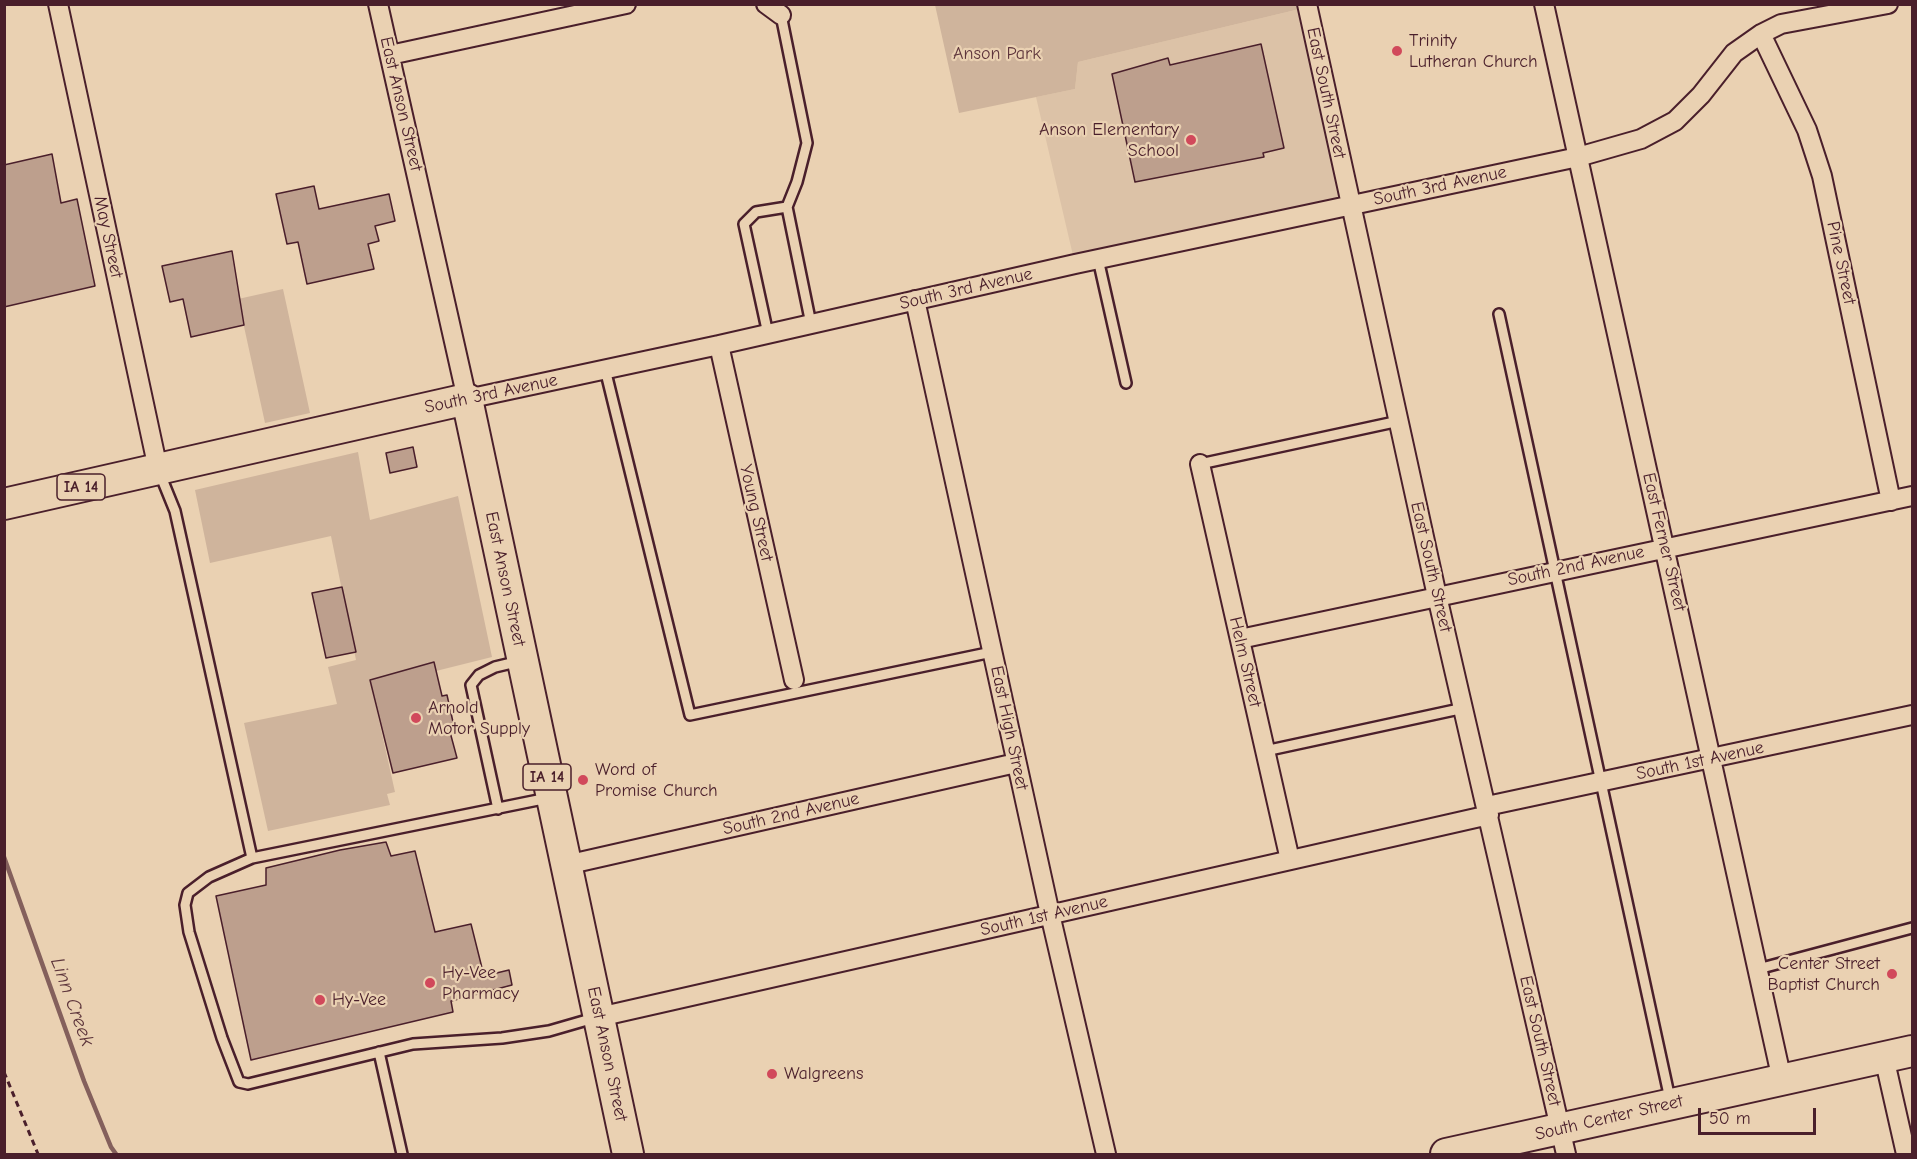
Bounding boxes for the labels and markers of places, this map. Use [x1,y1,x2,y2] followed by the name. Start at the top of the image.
[1409,30,1538,72] place label: Trinity Lutheran Church
[1390,44,1404,58] marker: Trinity Lutheran Church
[1039,119,1179,162] place label: Anson Elementary School
[1184,133,1198,147] marker: Anson Elementary School
[428,697,530,740] place label: Arnold Motor Supply
[409,711,423,725] marker: Arnold Motor Supply
[595,759,718,802] place label: Word of Promise Church
[576,773,590,787] marker: Word of Promise Church
[1767,953,1880,996] place label: Center Street Baptist Church
[442,962,519,1004] place label: Hy-Vee Pharmacy
[1885,967,1899,981] marker: Center Street Baptist Church
[423,976,437,990] marker: Hy-Vee Pharmacy
[332,989,386,1011] place label: Hy-Vee
[313,993,327,1007] marker: Hy-Vee
[784,1063,863,1085] place label: Walgreens
[765,1067,779,1081] marker: Walgreens

